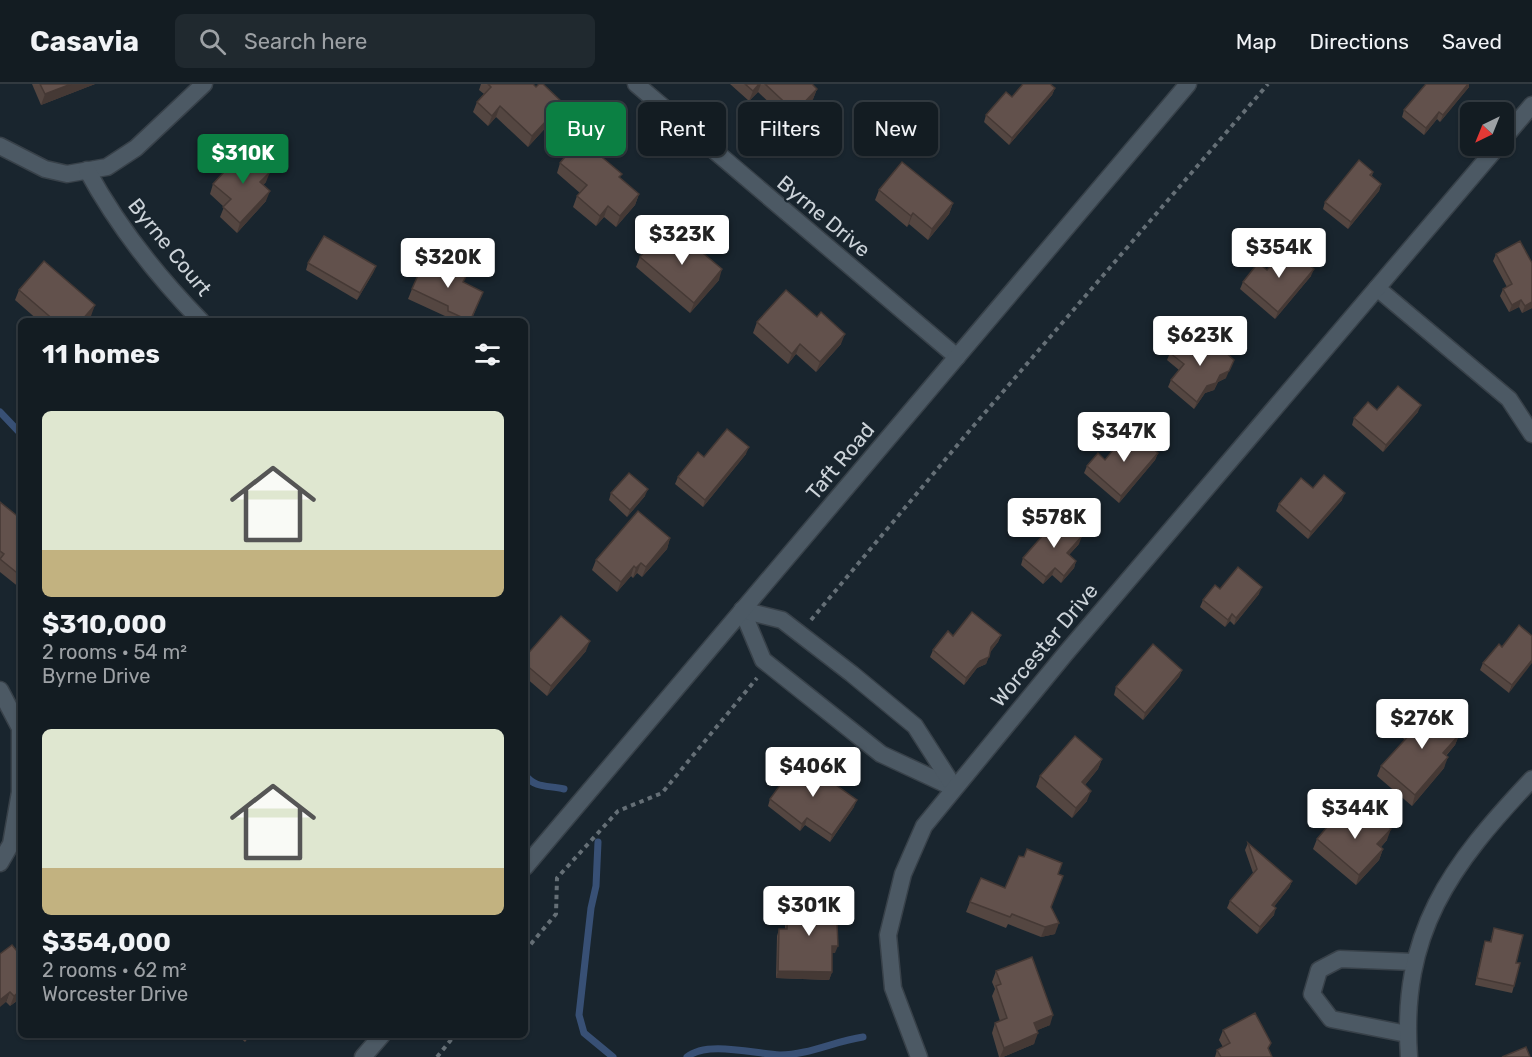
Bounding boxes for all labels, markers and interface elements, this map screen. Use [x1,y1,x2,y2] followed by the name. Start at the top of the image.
[175,14,595,68] search box
[30,25,139,58] text: Casavia
[196,25,229,58] icon: search
[244,28,367,55] text: Search here
[1236,29,1277,54] text: Map
[1310,29,1409,54] text: Directions
[1442,29,1502,54] text: Saved
[546,102,626,156] chip: Buy
[638,102,726,156] chip: Rent
[738,102,842,156] chip: Filters
[854,102,938,156] chip: New
[1460,102,1514,156] north arrow
[1460,102,1514,156] map controls
[201,134,285,185] pin: $310K
[211,141,275,165] text: $310K
[772,170,876,262] street label: Byrne Drive
[123,193,217,301] street label: Byrne Court
[640,215,724,266] pin: $323K
[649,222,715,246] text: $323K
[1237,228,1321,279] pin: $354K
[1246,235,1312,259] text: $354K
[406,238,490,289] pin: $320K
[415,245,481,269] text: $320K
[1158,316,1242,367] pin: $623K
[1167,323,1233,347] text: $623K
[471,338,504,371] icon: filters
[42,339,160,370] text: 11 homes
[1082,412,1166,463] pin: $347K
[801,417,879,505] street label: Taft Road
[1092,419,1156,443] text: $347K
[219,450,327,558] icon: home
[1012,498,1096,549] pin: $578K
[1022,505,1086,529] text: $578K
[985,578,1103,712] street label: Worcester Drive
[42,609,167,640] text: $310,000
[42,640,187,664] text: 2 rooms · 54 m²
[42,664,150,688] text: Byrne Drive
[1380,699,1464,750] pin: $276K
[1390,706,1454,730] text: $276K
[771,747,855,798] pin: $406K
[780,754,846,778] text: $406K
[219,768,327,876] icon: home
[1313,789,1397,840] pin: $344K
[1321,796,1389,820] text: $344K
[767,886,851,937] pin: $301K
[777,893,841,917] text: $301K
[42,927,171,958] text: $354,000
[42,958,187,982] text: 2 rooms · 62 m²
[42,982,188,1006] text: Worcester Drive

